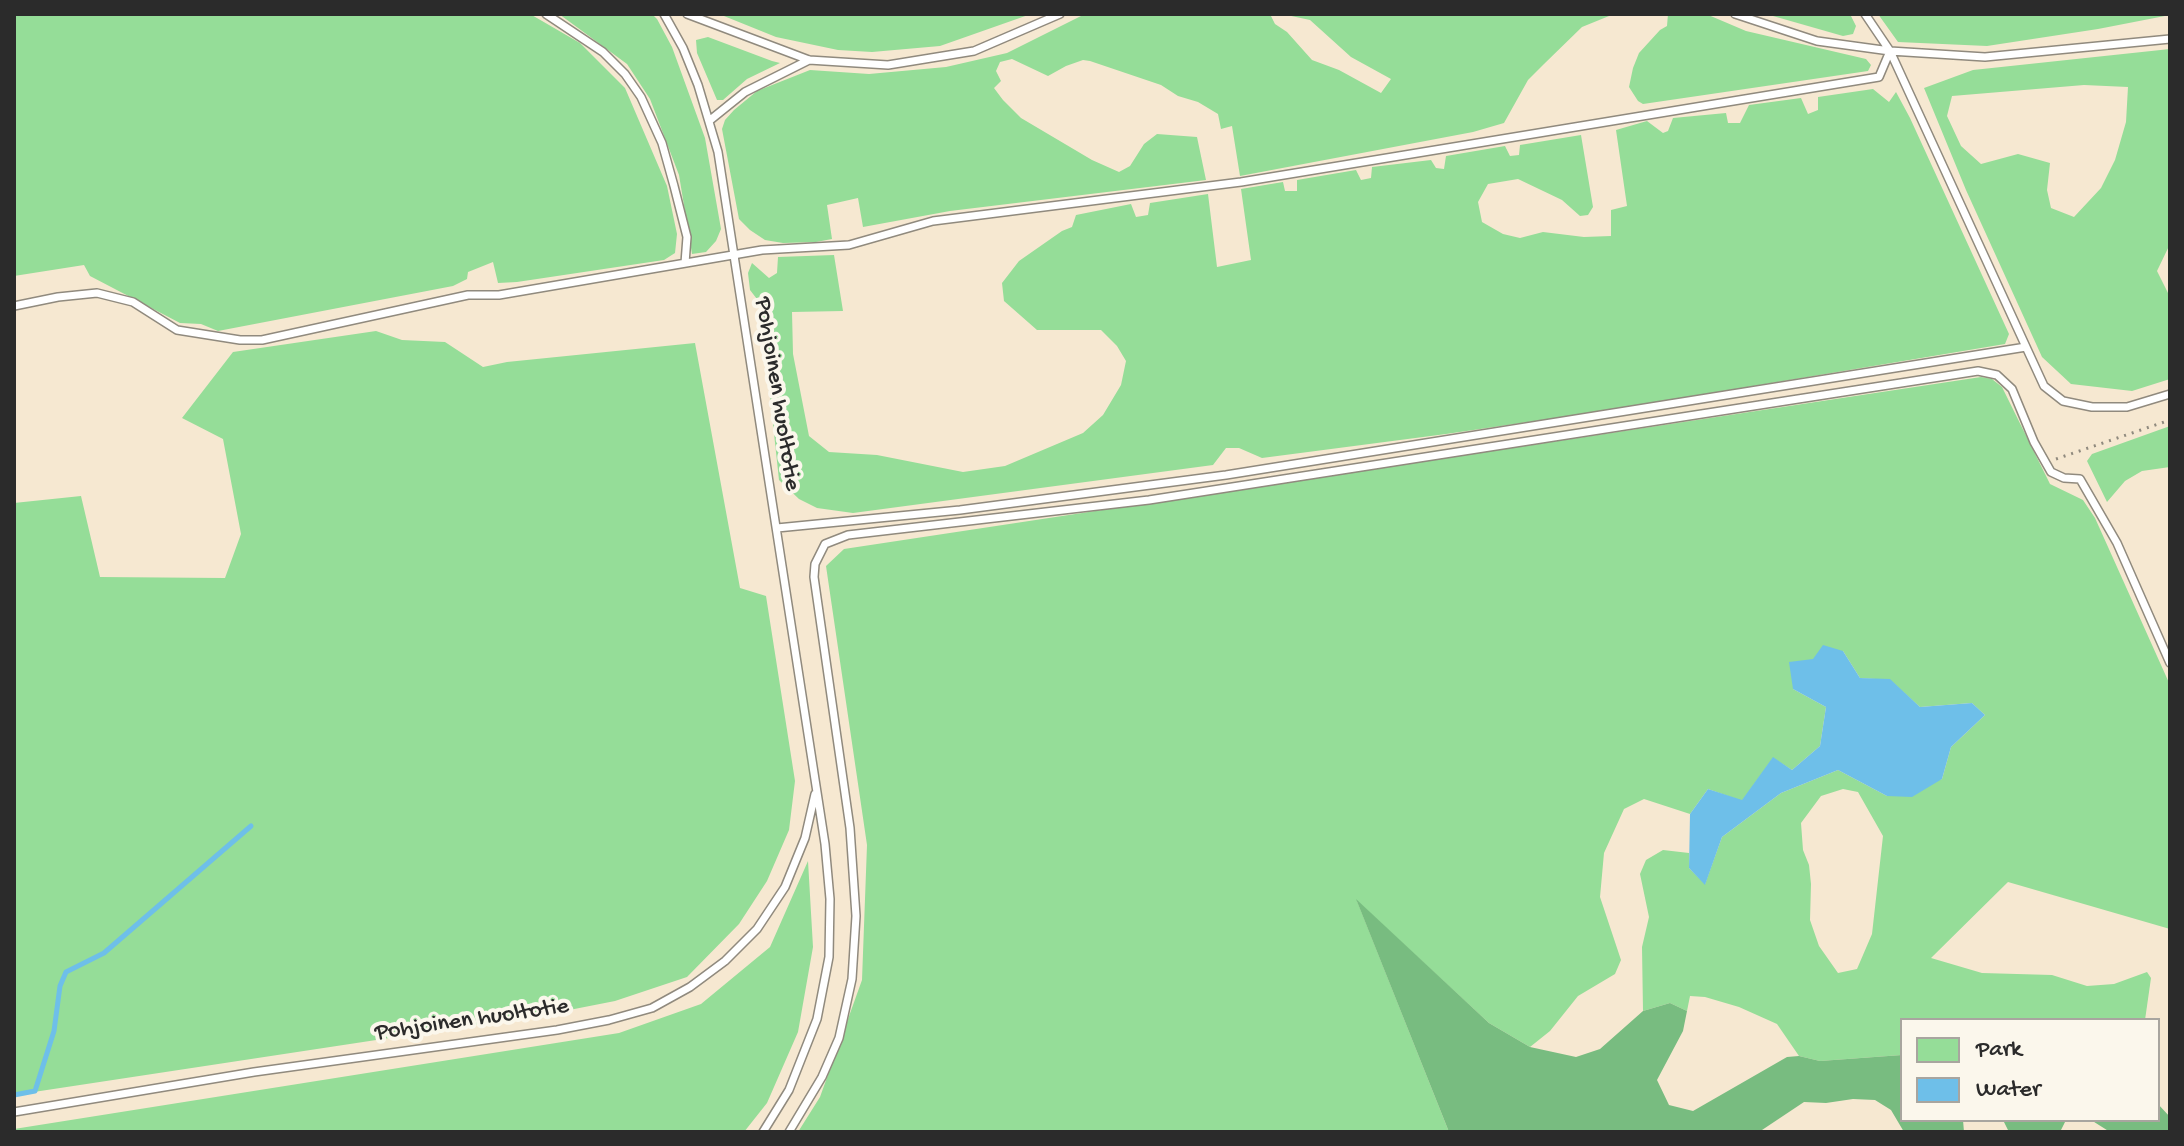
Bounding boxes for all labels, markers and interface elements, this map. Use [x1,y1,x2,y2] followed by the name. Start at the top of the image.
[746,295,806,493] street label: Pohjoinen huoltotie
[373,993,571,1049] street label: Pohjoinen huoltotie
[1900,1018,2160,1122] legend
[1976,1036,2022,1065] text: Park
[1976,1076,2040,1105] text: Water

